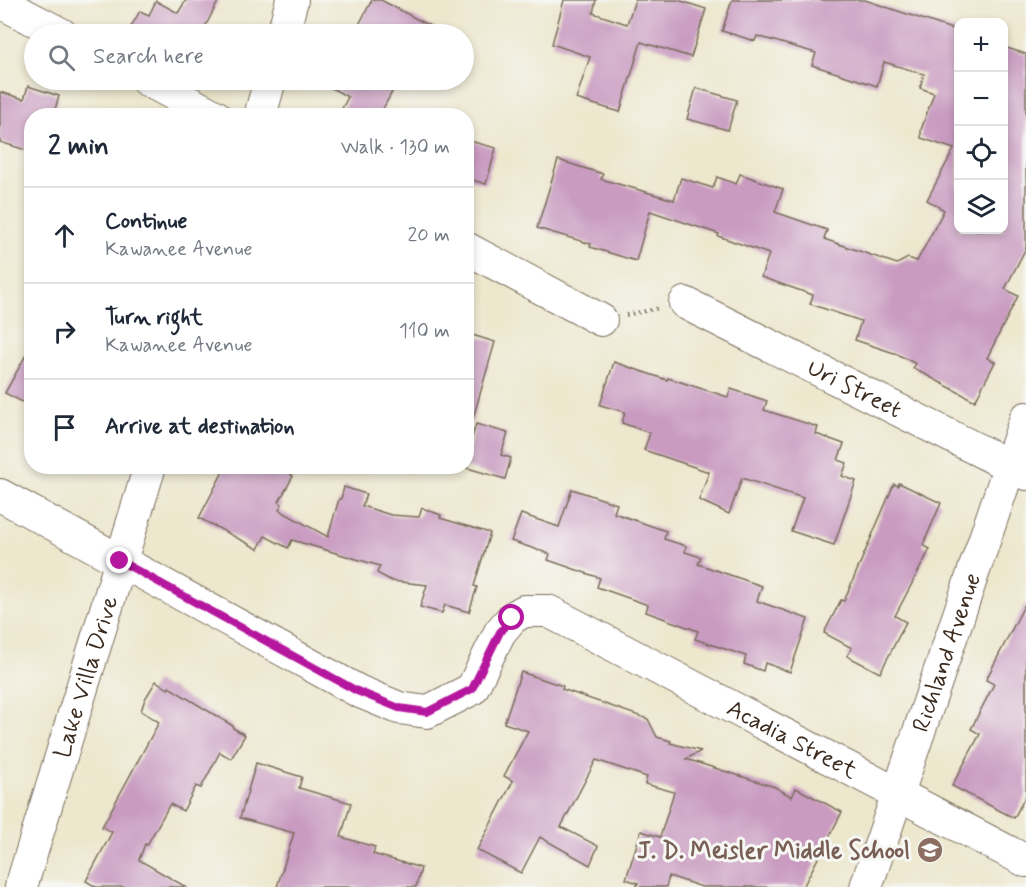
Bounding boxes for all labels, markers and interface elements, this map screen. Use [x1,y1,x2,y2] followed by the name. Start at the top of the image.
[954,18,1008,234] map controls
[954,18,1008,72] button: +
[24,24,474,90] search box
[45,41,78,74] icon: search
[93,43,204,71] text: Search here
[954,72,1008,126] button: −
[954,126,1008,180] button: locate
[48,130,109,164] text: 2 min
[341,134,450,161] text: Walk · 130 m
[954,180,1008,234] button: layers
[105,208,187,236] text: Continue
[48,219,81,252] icon: ahead
[407,222,450,249] text: 20 m
[105,236,252,263] text: Kawanee Avenue
[105,304,203,332] text: Turn right
[48,315,81,348] icon: right
[399,318,450,345] text: 110 m
[105,332,252,359] text: Kawanee Avenue
[802,353,907,426] street label: Uri Street
[48,411,81,444] icon: arrive
[105,413,295,441] text: Arrive at destination
[106,547,132,573] route end
[906,569,989,736] street label: Richland Avenue
[47,592,126,762] street label: Lake Villa Drive
[498,604,524,630] route start
[721,693,862,787] street label: Acadia Street
[915,835,945,865] school or university icon: J. D. Meisler Middle School
[637,836,910,867] place label: J. D. Meisler Middle School

